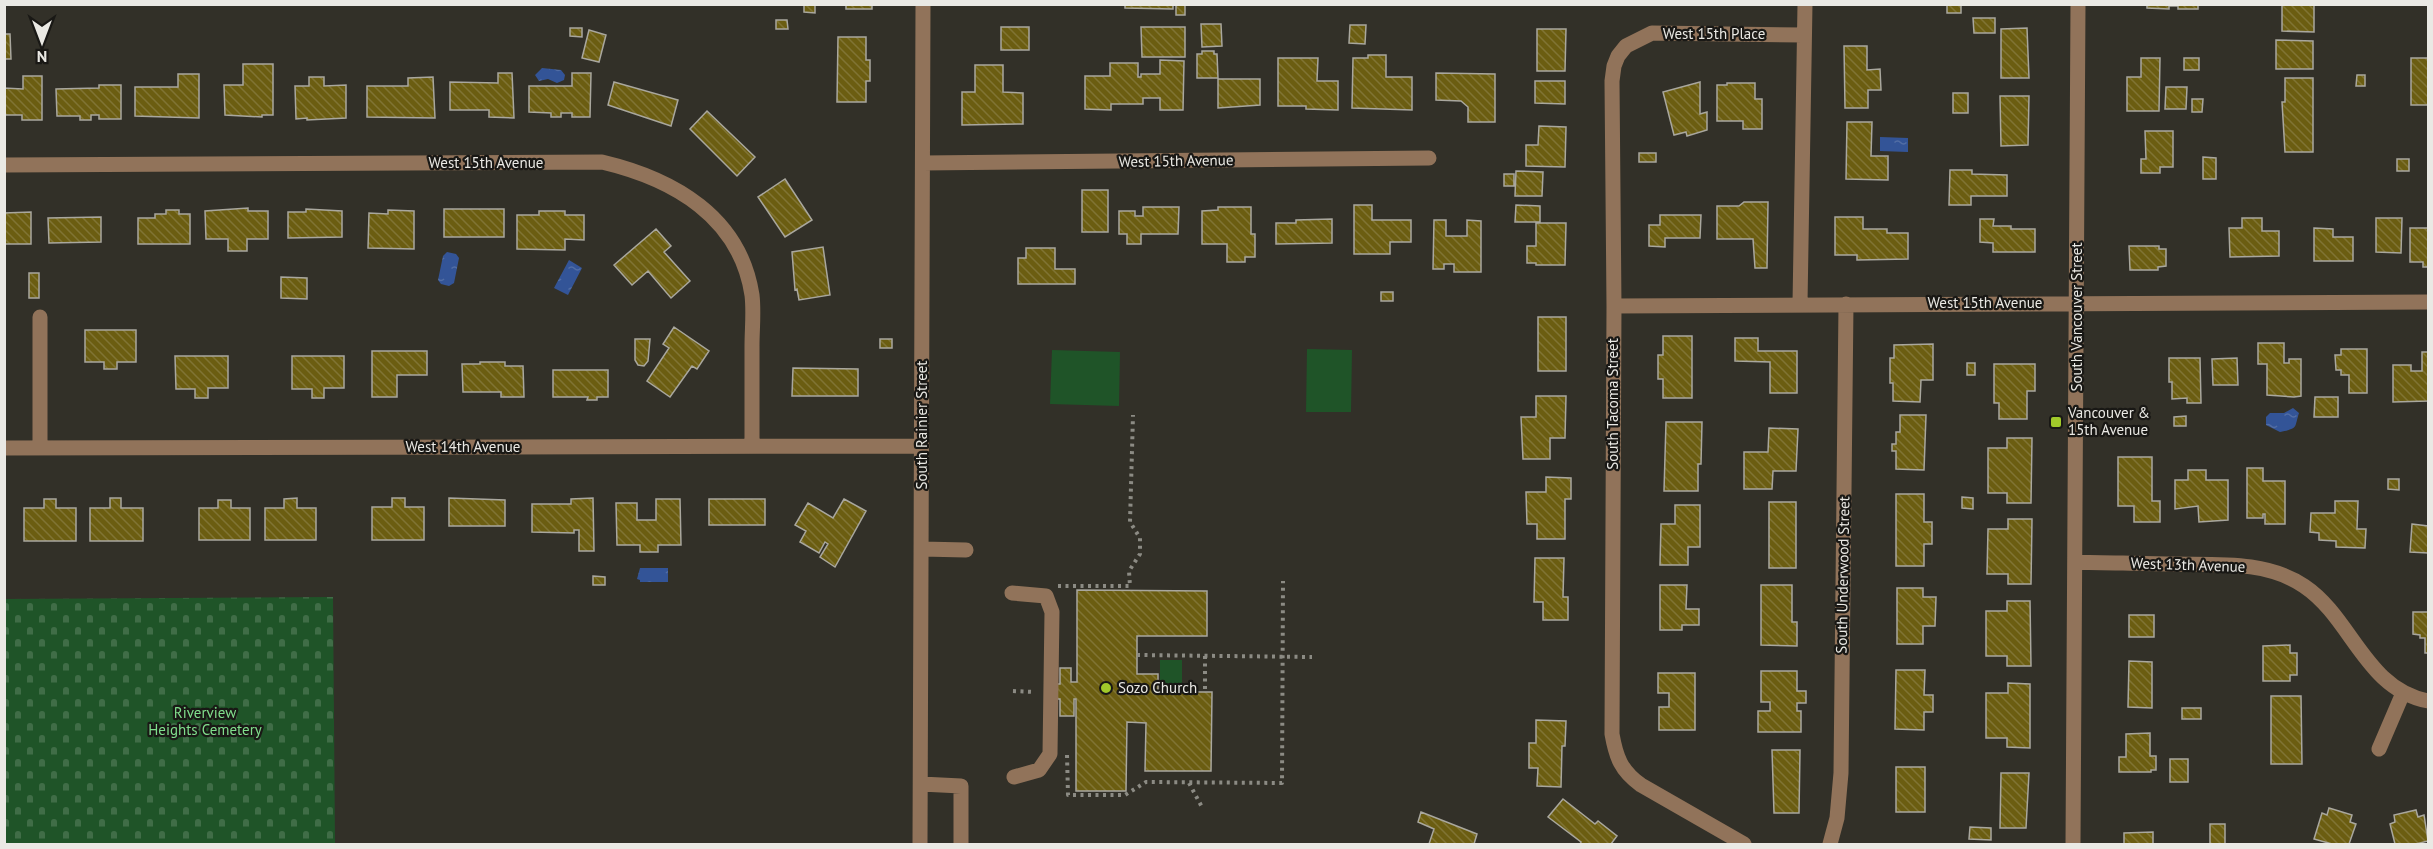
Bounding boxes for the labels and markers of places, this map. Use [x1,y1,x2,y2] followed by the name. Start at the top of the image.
[2067,403,2150,439] place label: Vancouver & 15th Avenue
[2049,415,2063,429] marker: Vancouver & 15th Avenue
[1118,678,1197,697] place label: Sozo Church
[1099,681,1113,695] marker: Sozo Church

